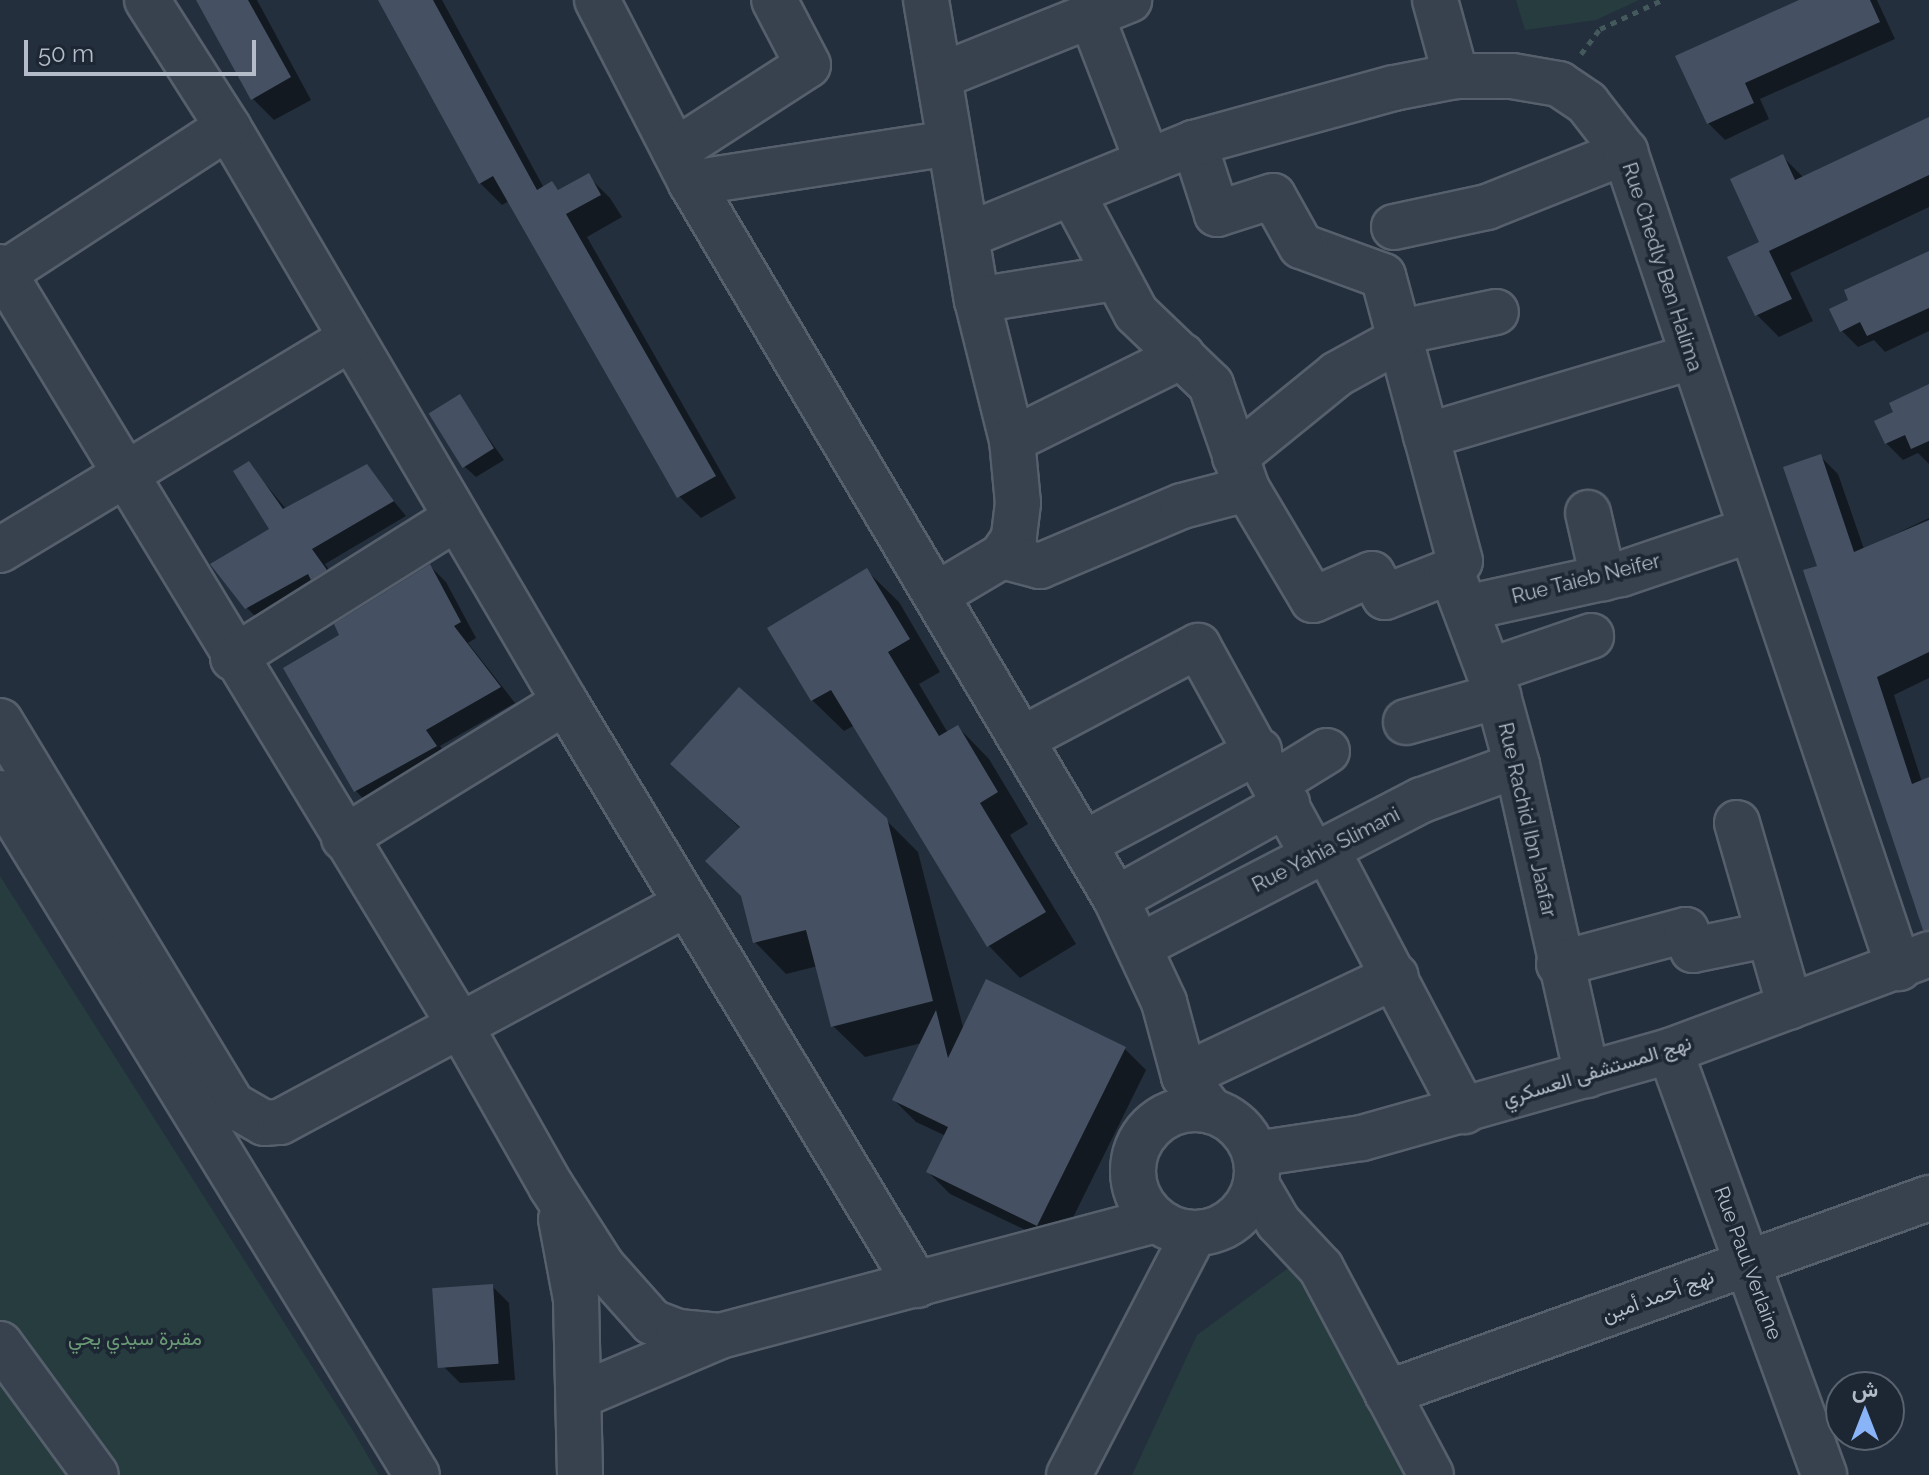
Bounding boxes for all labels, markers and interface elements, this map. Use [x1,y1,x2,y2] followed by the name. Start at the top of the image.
[28,24,260,74] scale bar
[38,39,94,68] text: 50 m
[1617,159,1707,375] street label: Rue Chedly Ben Halima
[1509,549,1663,609] street label: Rue Taieb Neifer
[1493,720,1561,920] street label: Rue Rachid Ibn Jaafar
[1248,802,1404,898] street label: Rue Yahia Slimani
[1500,1031,1694,1111] street label: نهج المستشفى العسكري
[1709,1183,1787,1343] street label: Rue Paul Verlaine
[1599,1265,1717,1327] street label: نهج أحمد أمين
[68,1326,202,1350] park label: مقبرة سيدي يحي
[1825,1371,1905,1451] north arrow
[1852,1376,1878,1402] text: ش

